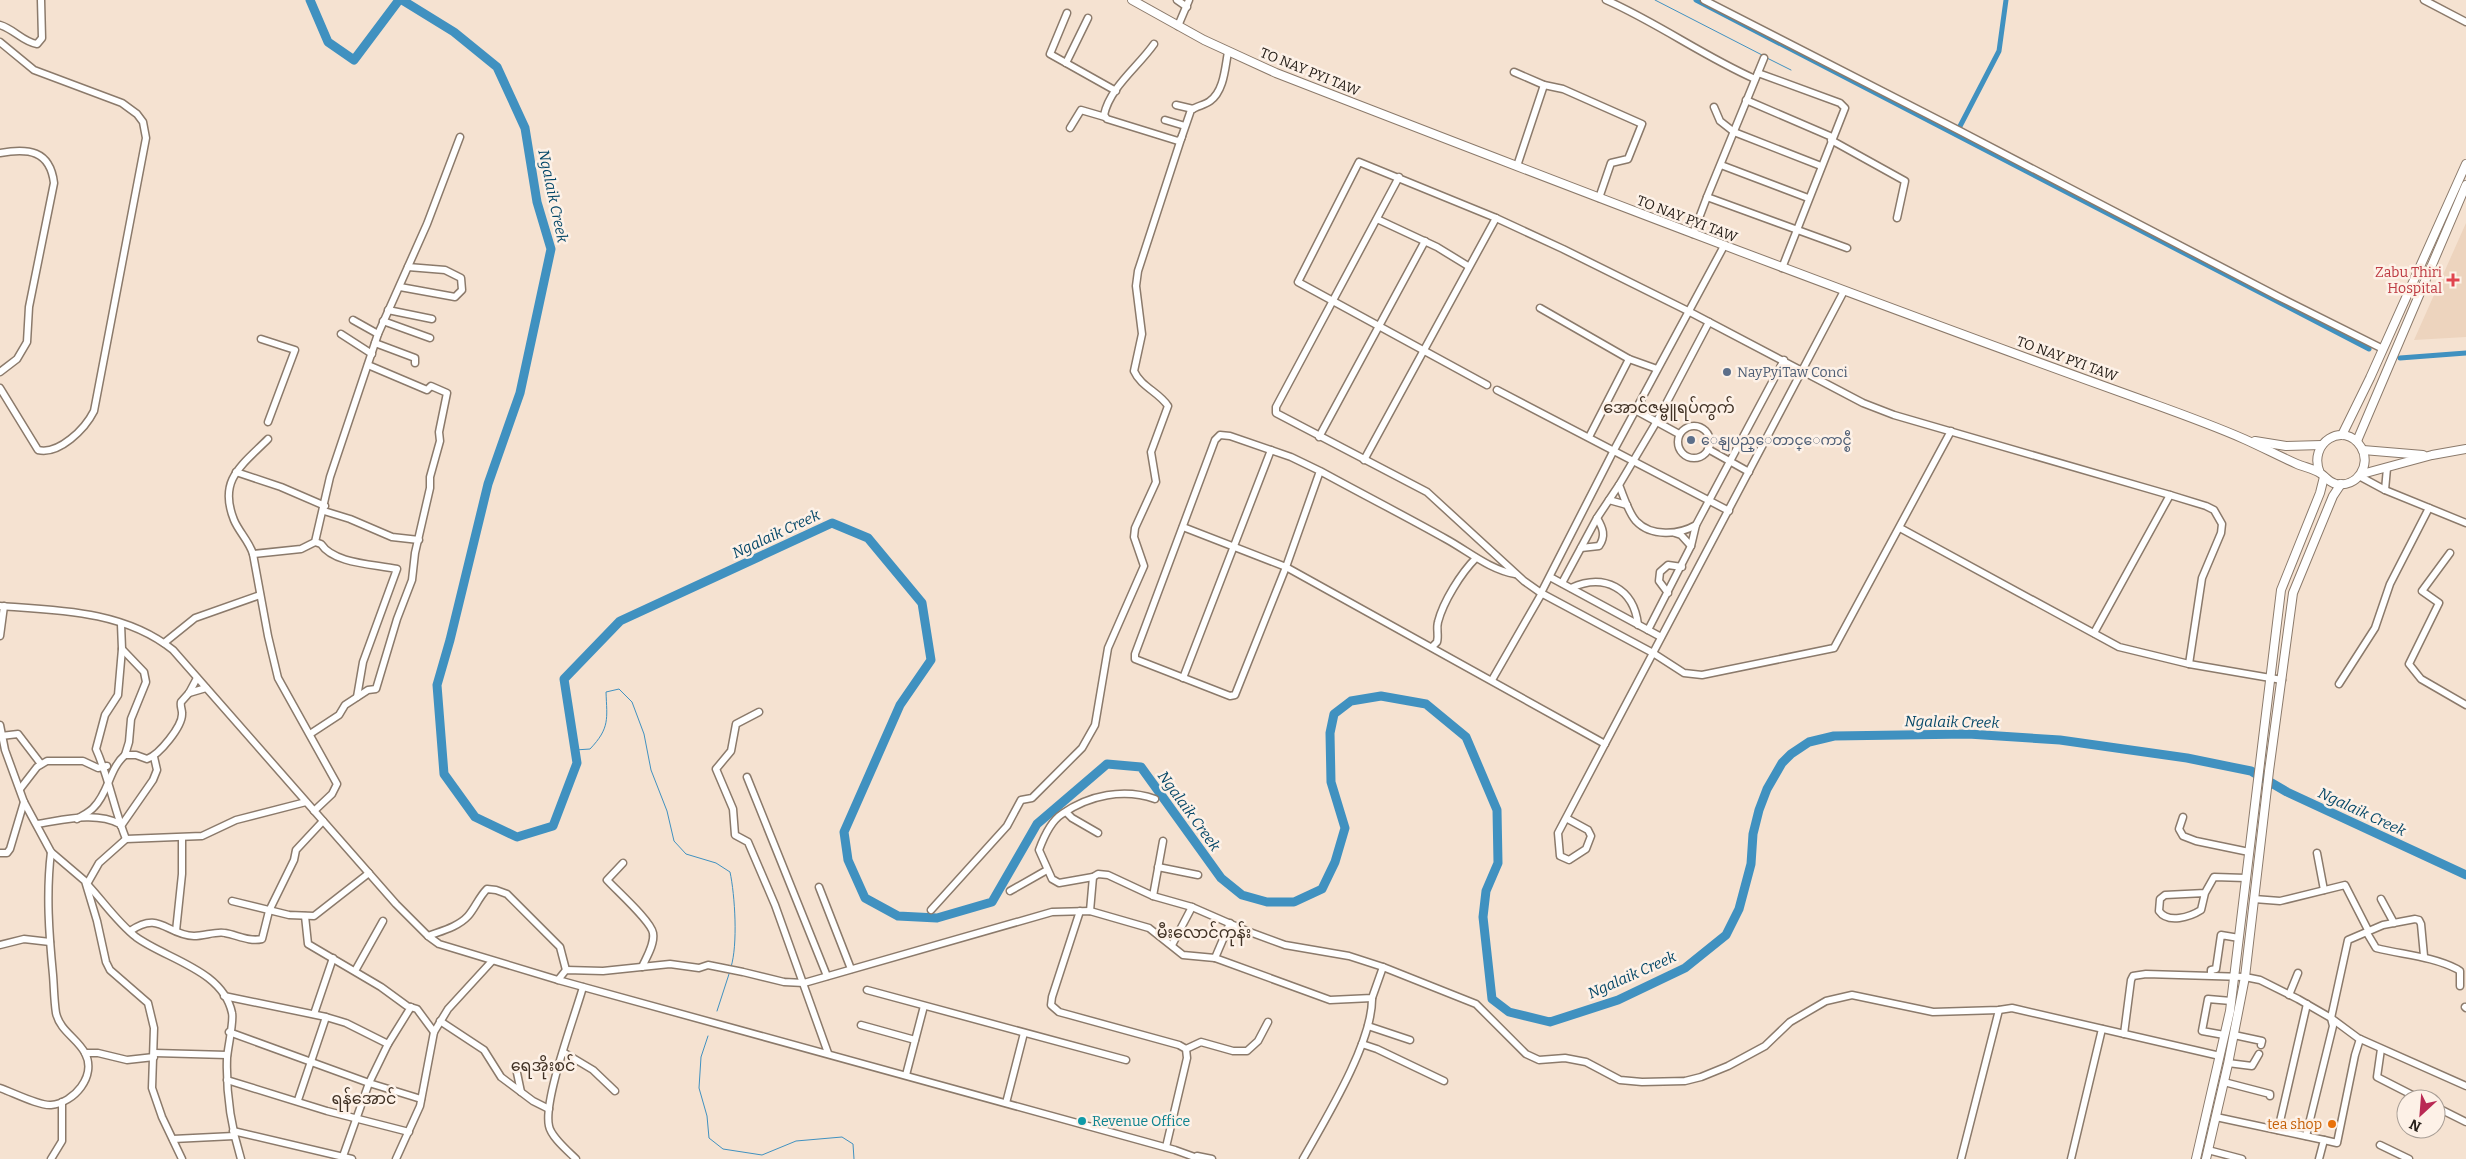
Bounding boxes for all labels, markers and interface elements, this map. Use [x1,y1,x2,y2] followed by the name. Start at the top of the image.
[1257,44,1363,100] street label: TO NAY PYI TAW
[534,148,572,245] water label: Ngalaik Creek
[1634,192,1740,246] street label: TO NAY PYI TAW
[2375,264,2442,297] place label: Zabu Thiri Hospital
[2446,273,2460,287] marker: Zabu Thiri Hospital
[2014,333,2121,385] street label: TO NAY PYI TAW
[1737,364,1848,381] place label: NayPyiTaw Conci
[1721,366,1733,378] marker: NayPyiTaw Conci
[1603,396,1735,421] district label: အောင်ဇမ္ဗူရပ်ကွက်
[1701,430,1852,452] place label: ေနျပည္ေတာင္ေကာင္စီ
[1685,434,1697,446] marker: ေနျပည္ေတာင္ေကာင္စီ
[729,505,824,562] water label: Ngalaik Creek
[1904,712,2000,732] water label: Ngalaik Creek
[1154,767,1225,855] water label: Ngalaik Creek
[2315,784,2410,841] water label: Ngalaik Creek
[1157,921,1251,947] district label: မီးလောင်ကုန်း
[1585,947,1680,1002] water label: Ngalaik Creek
[511,1054,575,1080] district label: ရေအိုးစင်
[332,1087,396,1112] district label: ရန်အောင်
[2396,1089,2446,1139] north arrow
[1092,1113,1190,1130] place label: Revenue Office
[1076,1115,1088,1127] marker: Revenue Office
[2407,1115,2424,1135] text: N
[2267,1116,2322,1133] place label: tea shop
[2326,1118,2338,1130] marker: tea shop

